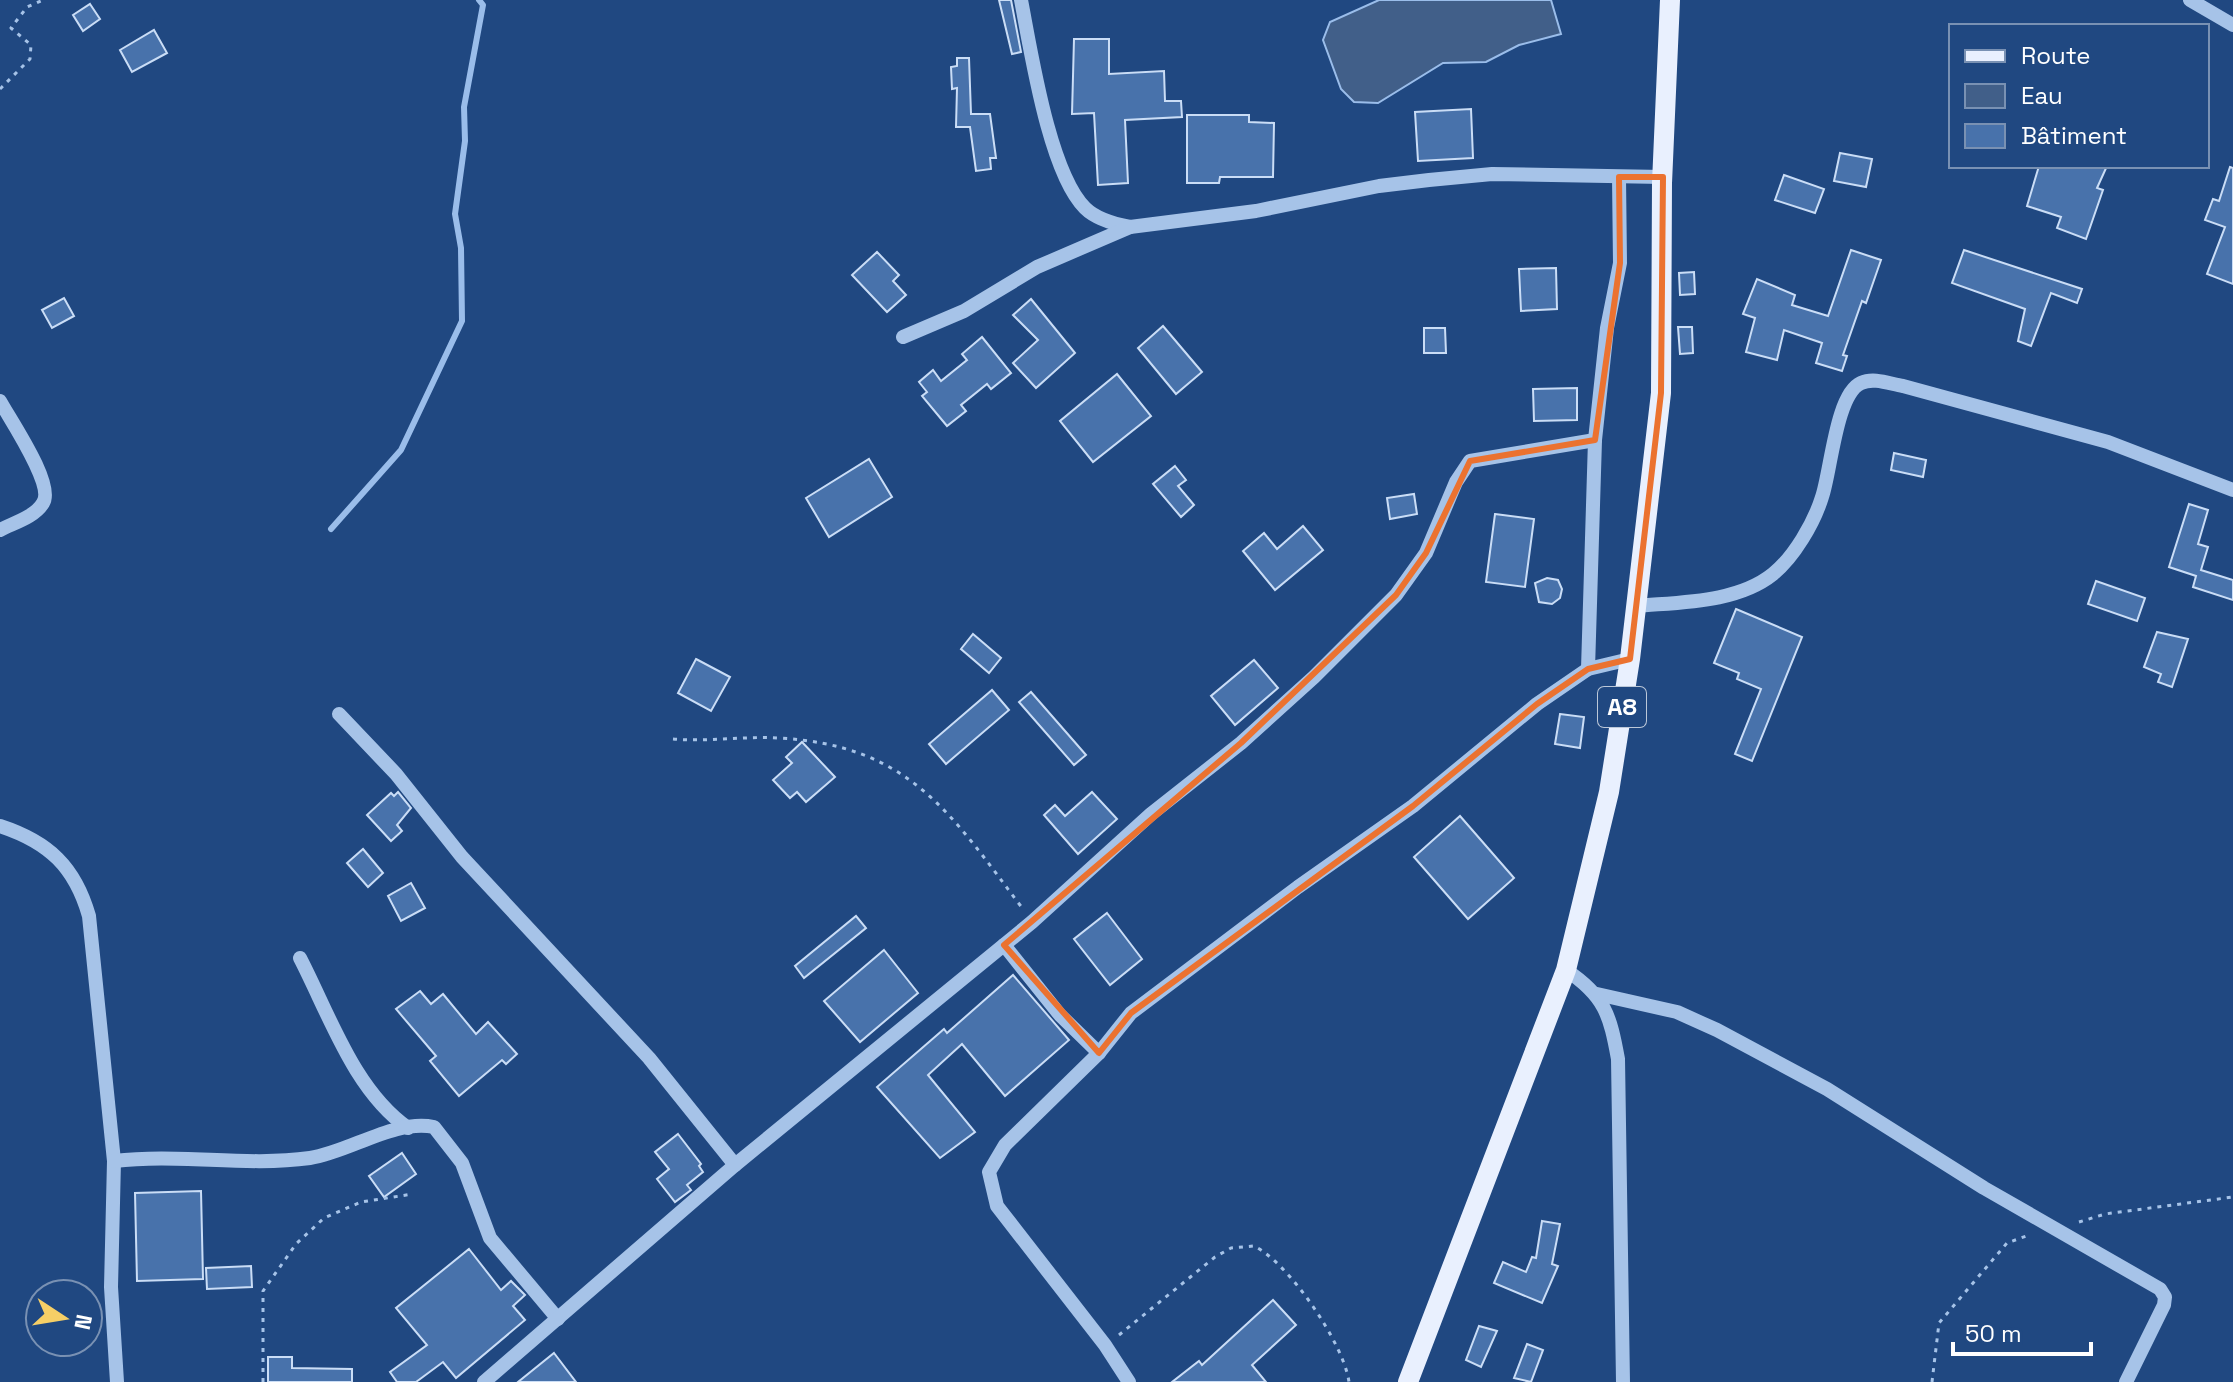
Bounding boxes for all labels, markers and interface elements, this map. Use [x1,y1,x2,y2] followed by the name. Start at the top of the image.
[1949,24,2209,168] legend
[2021,40,2090,71] text: Route
[2021,80,2063,111] text: Eau
[2021,120,2127,151] text: Bâtiment
[1598,687,1646,727] road number: A8
[24,1278,104,1358] north arrow
[1953,1306,2091,1356] scale bar
[68,1312,99,1332] text: N
[1965,1318,2022,1349] text: 50 m

